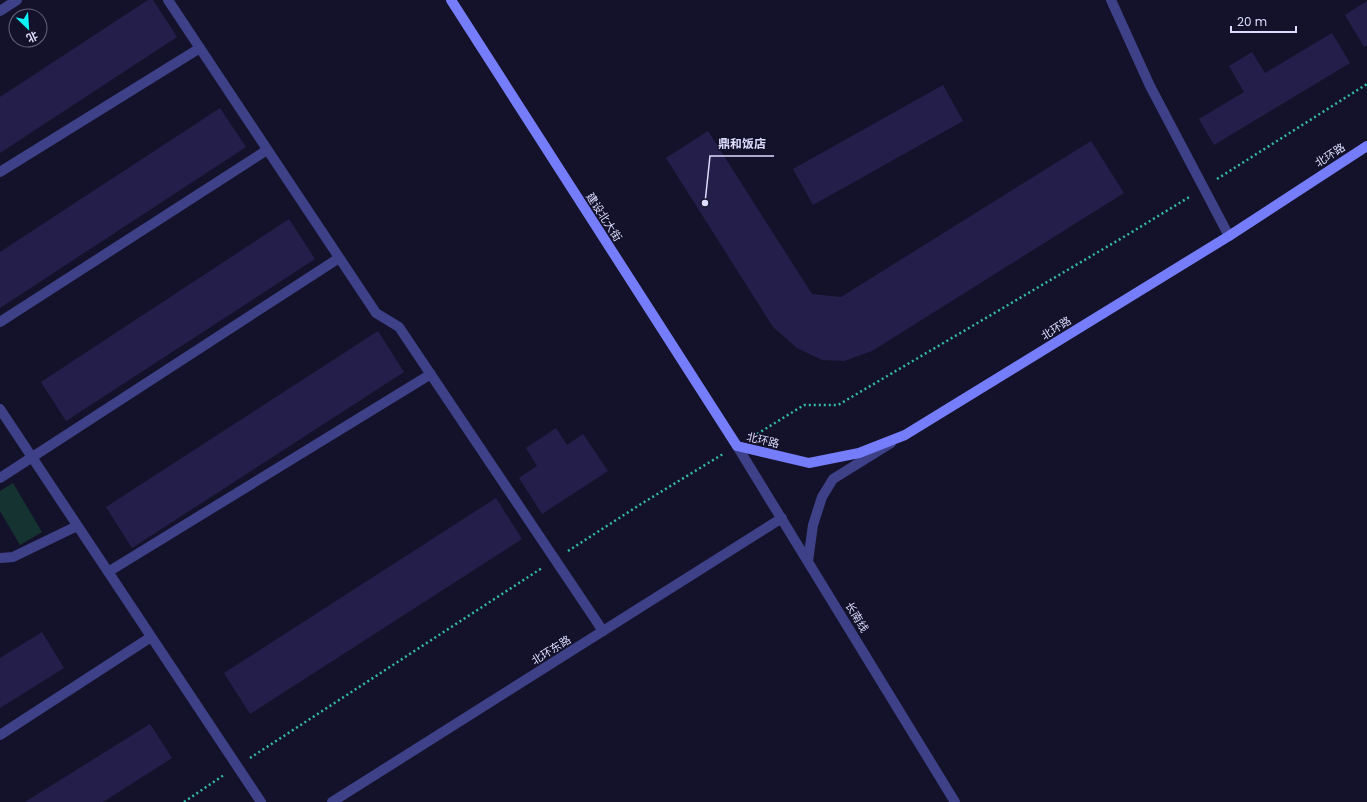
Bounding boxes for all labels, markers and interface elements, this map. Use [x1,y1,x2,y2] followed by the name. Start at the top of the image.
[8,8,48,48] north arrow
[1231,8,1296,34] scale bar
[1237,13,1267,30] text: 20 m
[24,27,41,47] text: 北
[710,132,774,156] callout: 鼎和饭店
[718,135,766,152] text: 鼎和饭店
[1312,139,1348,171] street label: 北环路
[582,190,626,244] street label: 建设北大街
[1038,312,1074,344] street label: 北环路
[745,428,781,452] street label: 北环路
[842,599,872,635] street label: 长南线
[528,632,574,668] street label: 北环东路

